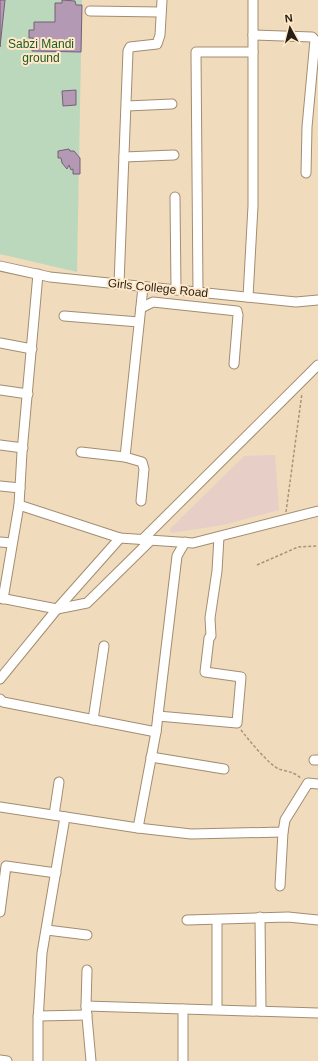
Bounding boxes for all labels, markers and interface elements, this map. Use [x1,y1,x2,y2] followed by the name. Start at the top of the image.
[270,8,310,48] north arrow
[284,12,294,25] text: N
[8,37,74,65] park label: Sabzi Mandi ground
[107,276,209,300] street label: Girls College Road

